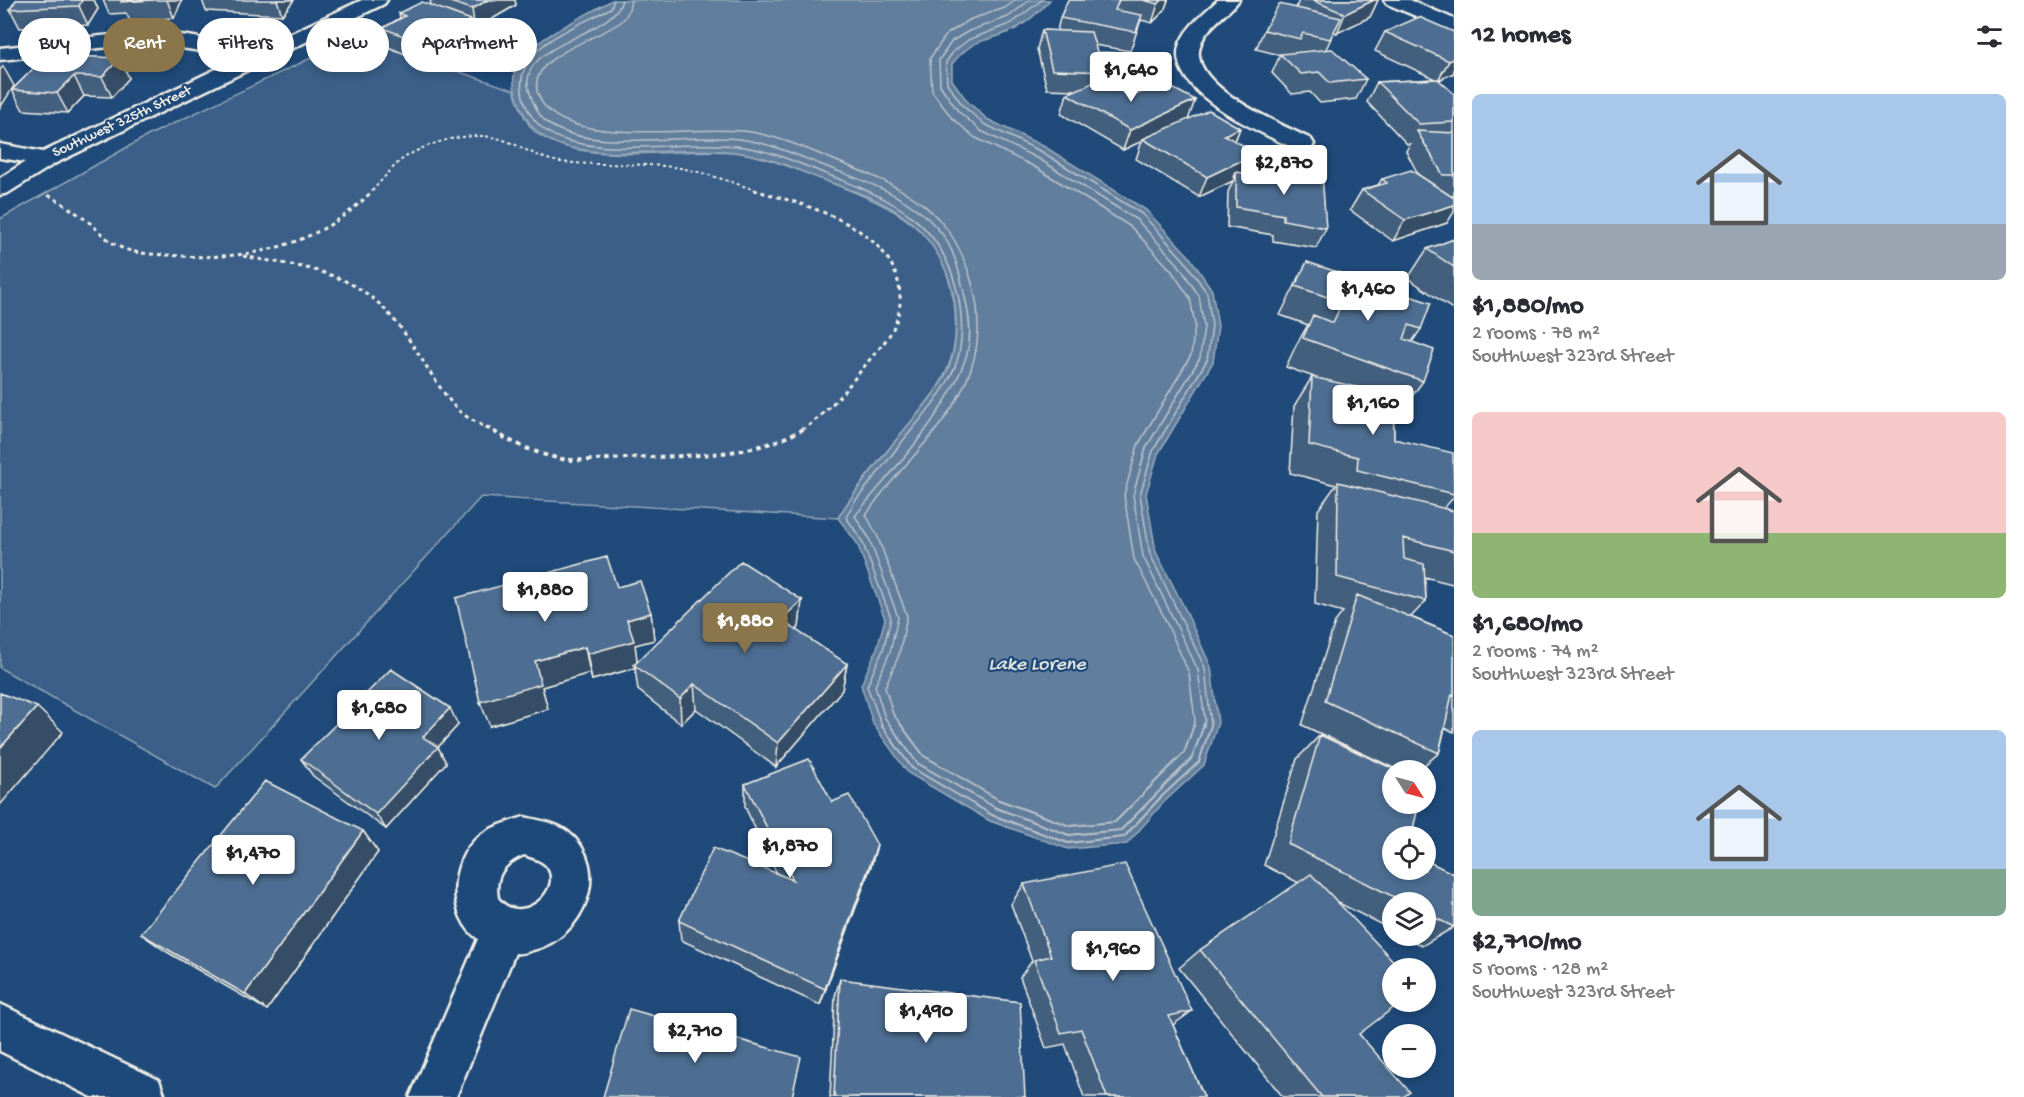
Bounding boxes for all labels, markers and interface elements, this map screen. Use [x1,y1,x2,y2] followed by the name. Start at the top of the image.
[18,18,91,72] chip: Buy
[103,18,185,72] chip: Rent
[197,18,294,72] chip: Filters
[306,18,389,72] chip: New
[401,18,537,72] chip: Apartment
[1973,20,2006,53] icon: filters
[1472,21,1570,52] text: 12 homes
[1082,52,1180,103] pin: $1,640
[1104,60,1158,83] text: $1,640
[50,81,196,162] street label: Southwest 325th Street
[1685,133,1793,241] icon: home
[1235,145,1333,196] pin: $2,870
[1255,153,1313,176] text: $2,870
[1319,271,1417,322] pin: $1,460
[1341,279,1395,302] text: $1,460
[1472,292,1584,323] text: $1,880/mo
[1472,323,1600,346] text: 2 rooms · 78 m²
[1472,346,1673,369] text: Southwest 323rd Street
[1324,385,1422,436] pin: $1,160
[1347,393,1399,416] text: $1,160
[1685,451,1793,559] icon: home
[496,572,594,623] pin: $1,880
[517,580,573,603] text: $1,880
[696,603,794,654] pin: $1,880
[1472,610,1583,641] text: $1,680/mo
[717,611,773,634] text: $1,880
[1472,641,1598,664] text: 2 rooms · 74 m²
[988,654,1086,677] water label: Lake Lorene
[1472,664,1673,687] text: Southwest 323rd Street
[330,690,428,741] pin: $1,680
[351,698,407,721] text: $1,680
[1382,760,1436,814] north arrow
[1382,760,1436,1078] map controls
[1685,769,1793,877] icon: home
[1382,826,1436,880] button: locate
[741,828,839,879] pin: $1,870
[204,835,302,886] pin: $1,470
[762,836,818,859] text: $1,870
[226,843,280,866] text: $1,470
[1382,892,1436,946] button: layers
[1472,928,1582,959] text: $2,710/mo
[1064,931,1162,982] pin: $1,960
[1086,939,1140,962] text: $1,960
[1382,958,1436,1012] button: +
[1472,959,1608,982] text: 5 rooms · 128 m²
[1472,982,1673,1005] text: Southwest 323rd Street
[877,993,975,1044] pin: $1,490
[899,1001,953,1024] text: $1,490
[646,1013,744,1064] pin: $2,710
[668,1021,722,1044] text: $2,710
[1382,1024,1436,1078] button: −

